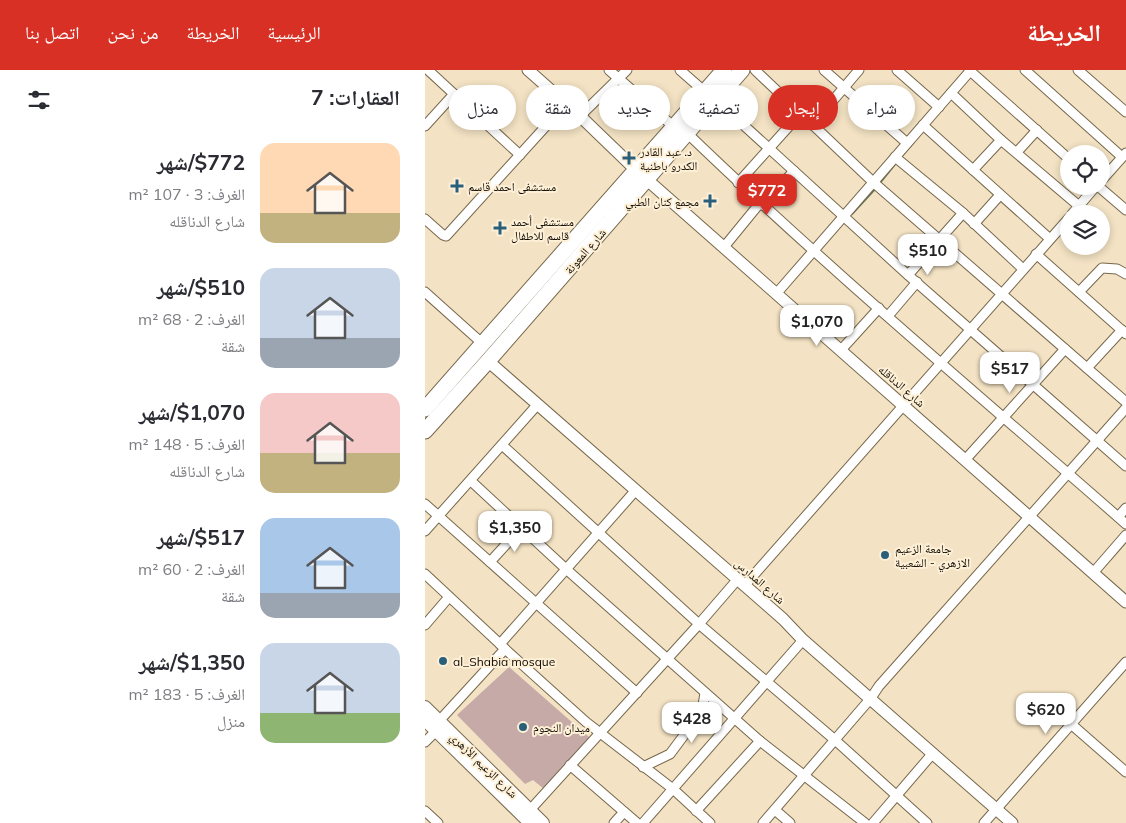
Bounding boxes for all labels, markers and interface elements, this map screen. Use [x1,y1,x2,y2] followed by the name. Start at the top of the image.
[1027,17,1101,47] text: الخريطة
[25,21,80,44] text: اتصل بنا
[108,21,158,44] text: من نحن
[186,21,239,44] text: الخريطة
[267,21,321,44] text: الرئيسية
[311,84,400,110] text: العقارات: 7
[449,85,516,130] chip: منزل
[526,85,589,130] chip: شقة
[599,85,670,130] chip: جديد
[680,85,758,130] chip: تصفية
[768,85,838,130] chip: إيجار
[848,85,915,130] chip: شراء
[25,86,53,114] icon: filters
[639,144,698,173] place label: د. عبد القادر الكدرو باطنية
[1060,145,1110,255] map controls
[1060,145,1110,195] button: locate
[157,149,245,175] text: $772/شهر
[622,151,636,165] marker: د. عبد القادر الكدرو باطنية
[300,163,360,223] icon: home
[737,174,797,216] pin: $772
[450,179,464,193] marker: مستشفى احمد قاسم
[468,179,556,195] place label: مستشفى احمد قاسم
[748,180,786,200] text: $772
[129,184,245,204] text: الغرف: 3 · 107 m²
[625,194,699,212] place label: مجمع كنان الطبي
[703,194,717,208] marker: مجمع كنان الطبي
[1060,205,1110,255] button: layers
[169,211,245,231] text: شارع الدناقله
[511,214,574,244] place label: مستشفى أحمد قاسم للاطفال
[493,221,507,235] marker: مستشفى أحمد قاسم للاطفال
[561,225,610,278] street label: شارع المعونة
[898,234,958,276] pin: $510
[909,240,947,260] text: $510
[157,274,245,300] text: $510/شهر
[300,288,360,348] icon: home
[776,304,858,347] pin: $1,070
[138,309,245,329] text: الغرف: 2 · 68 m²
[791,311,843,331] text: $1,070
[221,336,245,356] text: شقة
[980,352,1040,394] pin: $517
[991,358,1029,378] text: $517
[875,362,928,411] street label: شارع الدناقله
[139,399,245,425] text: $1,070/شهر
[300,413,360,473] icon: home
[129,434,245,454] text: الغرف: 5 · 148 m²
[169,461,245,481] text: شارع الدناقله
[474,510,556,553] pin: $1,350
[489,517,541,537] text: $1,350
[157,524,245,550] text: $517/شهر
[300,538,360,598] icon: home
[895,541,970,573] place label: جامعة الزعيم الازهري - الشعبية
[879,549,891,561] marker: جامعة الزعيم الازهري - الشعبية
[731,555,788,608] street label: شارع المدارس
[138,559,245,579] text: الغرف: 2 · 60 m²
[221,586,245,606] text: شقة
[139,649,245,675] text: $1,350/شهر
[453,654,555,669] place label: al_Shabia mosque
[437,655,449,667] marker: al_Shabia mosque
[300,663,360,723] icon: home
[129,684,245,704] text: الغرف: 5 · 183 m²
[1016,692,1076,735] pin: $620
[1027,699,1065,719] text: $620
[662,702,722,744] pin: $428
[673,708,711,728] text: $428
[217,711,245,731] text: منزل
[533,720,590,736] place label: ميدان النجوم
[517,721,529,733] marker: ميدان النجوم
[445,729,521,803] street label: شارع الزعيم الأزهري

